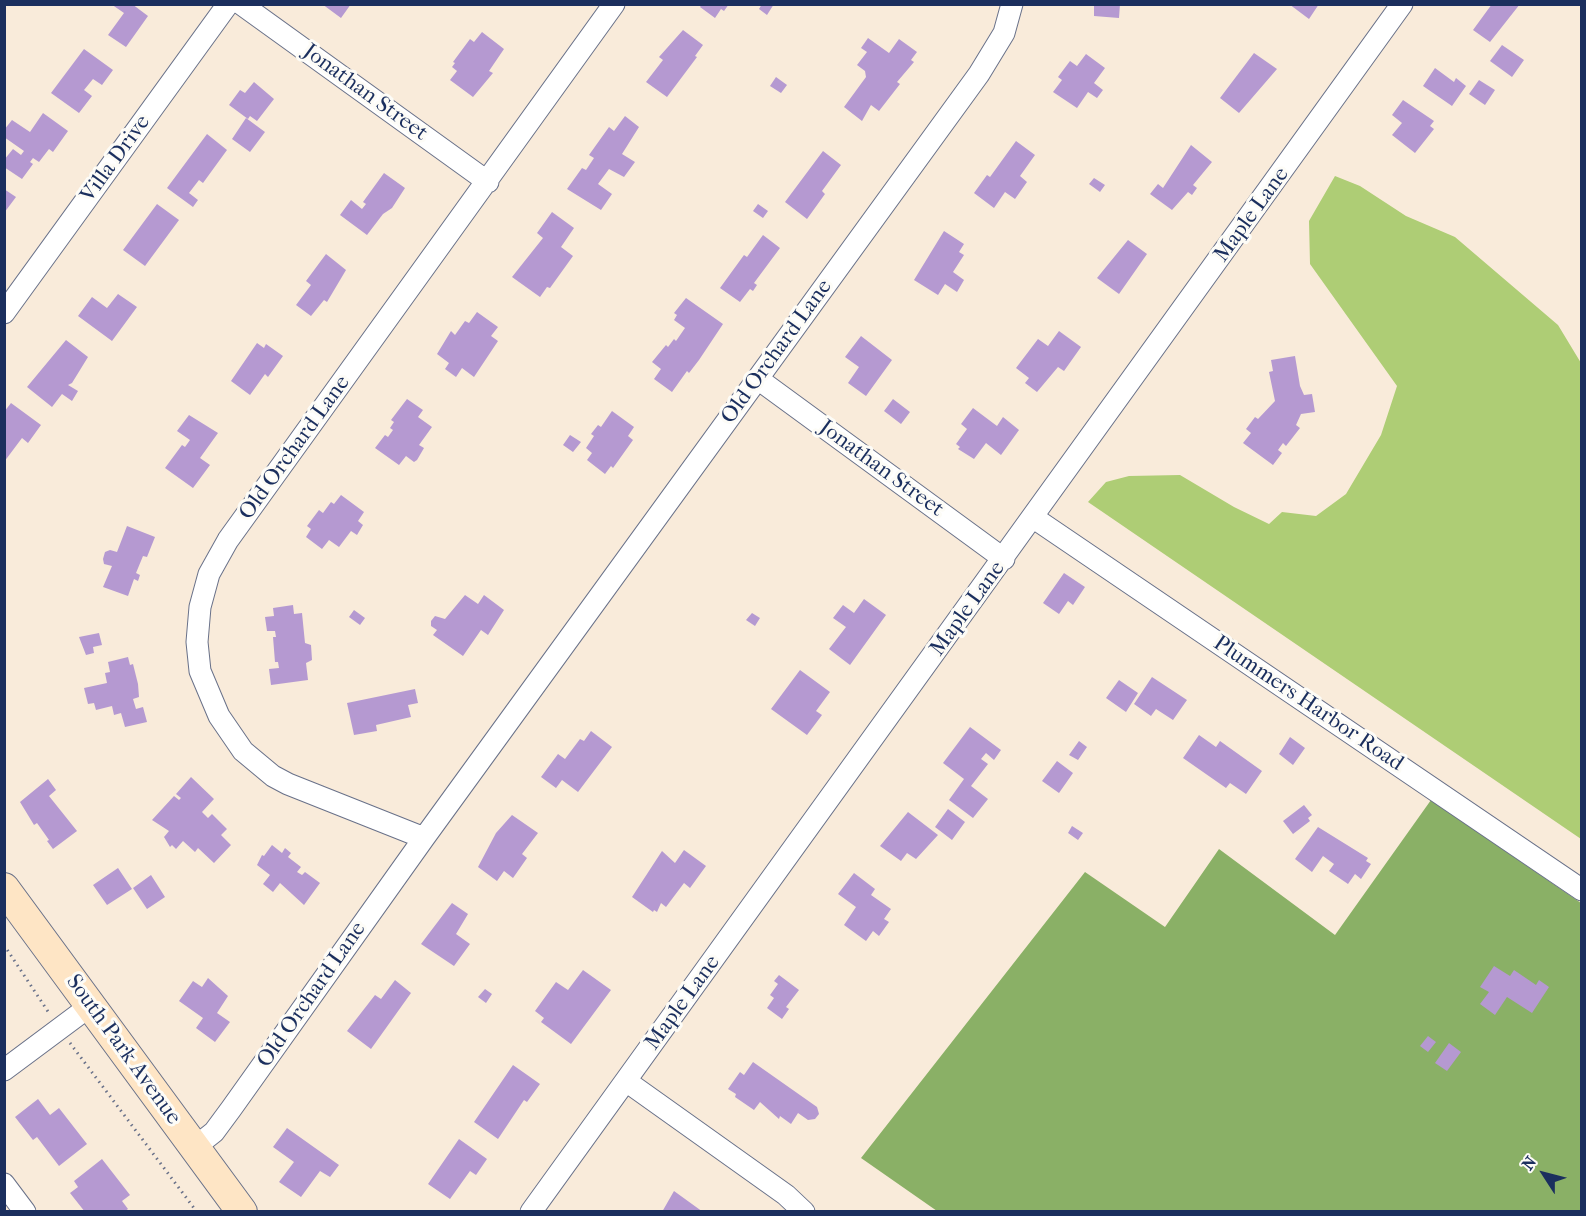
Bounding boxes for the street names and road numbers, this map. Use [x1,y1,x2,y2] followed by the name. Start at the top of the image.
[297,39,433,147] street label: Jonathan Street
[75,110,157,208] street label: Villa Drive
[1209,163,1295,267] street label: Maple Lane
[716,275,838,429] street label: Old Orchard Lane
[234,371,356,525] street label: Old Orchard Lane
[813,415,949,523] street label: Jonathan Street
[925,557,1011,661] street label: Maple Lane
[1208,631,1408,777] street label: Plummers Harbor Road
[252,917,372,1073] street label: Old Orchard Lane
[640,951,726,1055] street label: Maple Lane
[60,970,186,1130] street label: South Park Avenue

